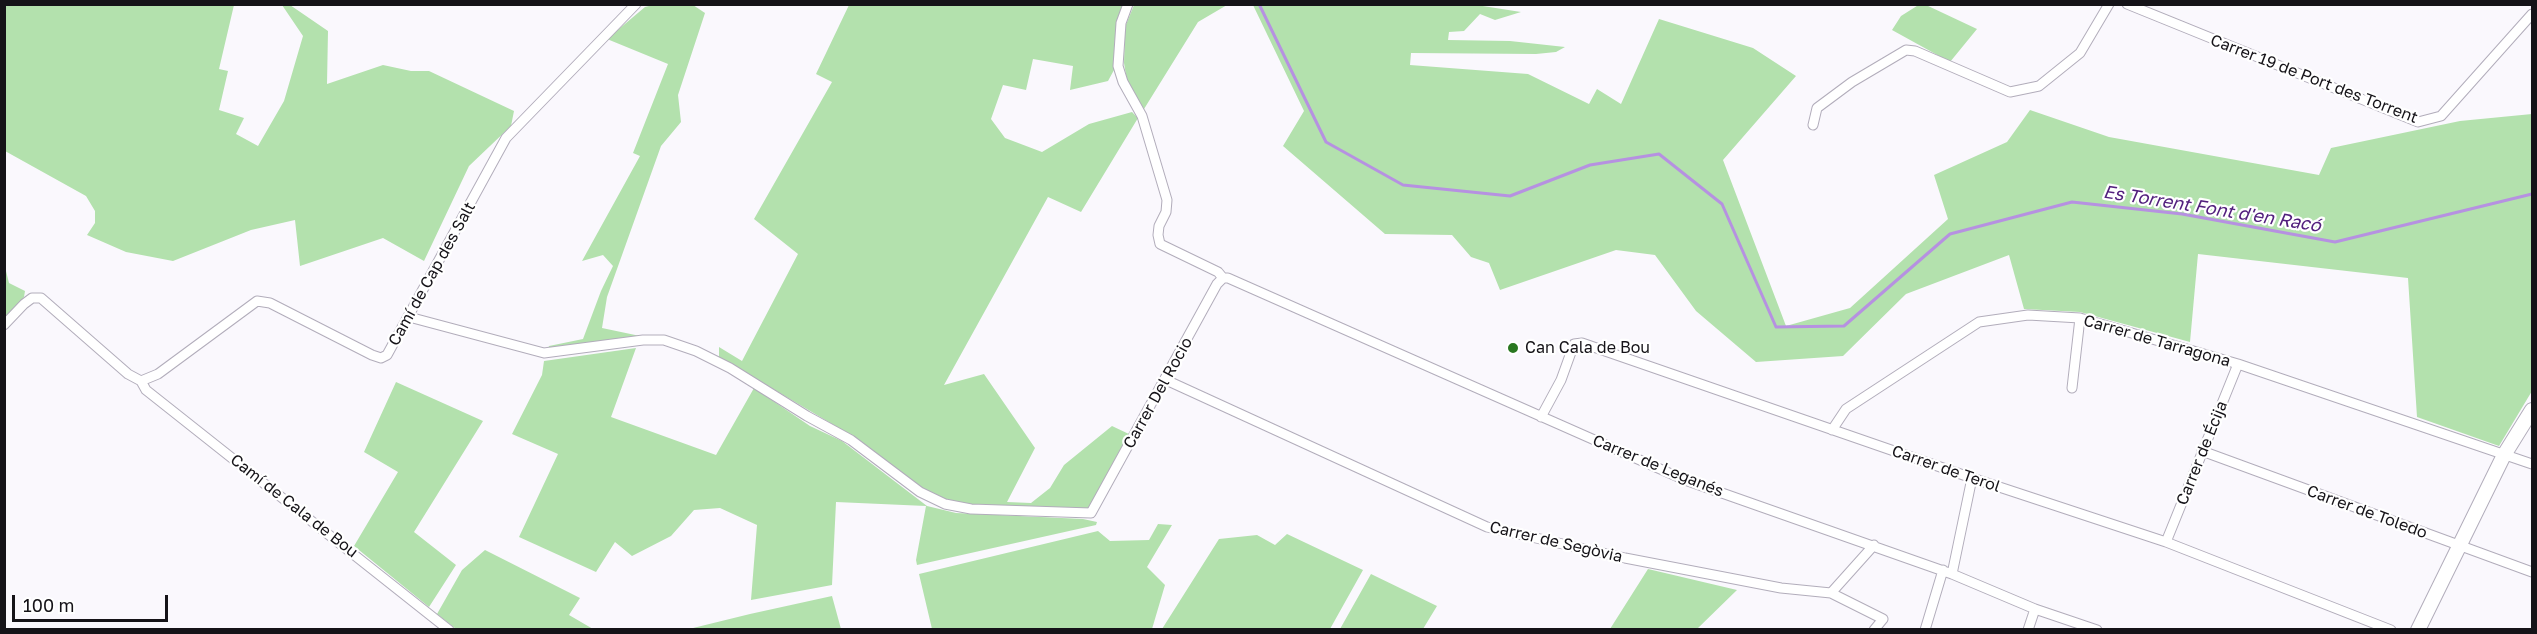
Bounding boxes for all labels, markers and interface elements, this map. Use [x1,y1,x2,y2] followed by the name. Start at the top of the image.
[2208,31,2420,127] street label: Carrer 19 de Port des Torrent
[2102,181,2322,237] water label: Es Torrent Font d'en Racó
[384,199,480,349] street label: Camí de Cap des Salt
[2081,311,2233,371] street label: Carrer de Tarragona
[1119,334,1197,452] street label: Carrer Del Rocio
[1525,338,1650,358] place label: Can Cala de Bou
[1506,341,1520,355] marker: Can Cala de Bou
[2172,398,2232,508] street label: Carrer de Écija
[1590,431,1726,501] street label: Carrer de Leganés
[1889,441,2003,497] street label: Carrer de Terol
[226,450,362,562] street label: Camí de Cala de Bou
[2304,481,2430,543] street label: Carrer de Toledo
[1488,517,1624,567] street label: Carrer de Segòvia
[15,583,171,621] scale bar
[23,594,74,616] text: 100 m

